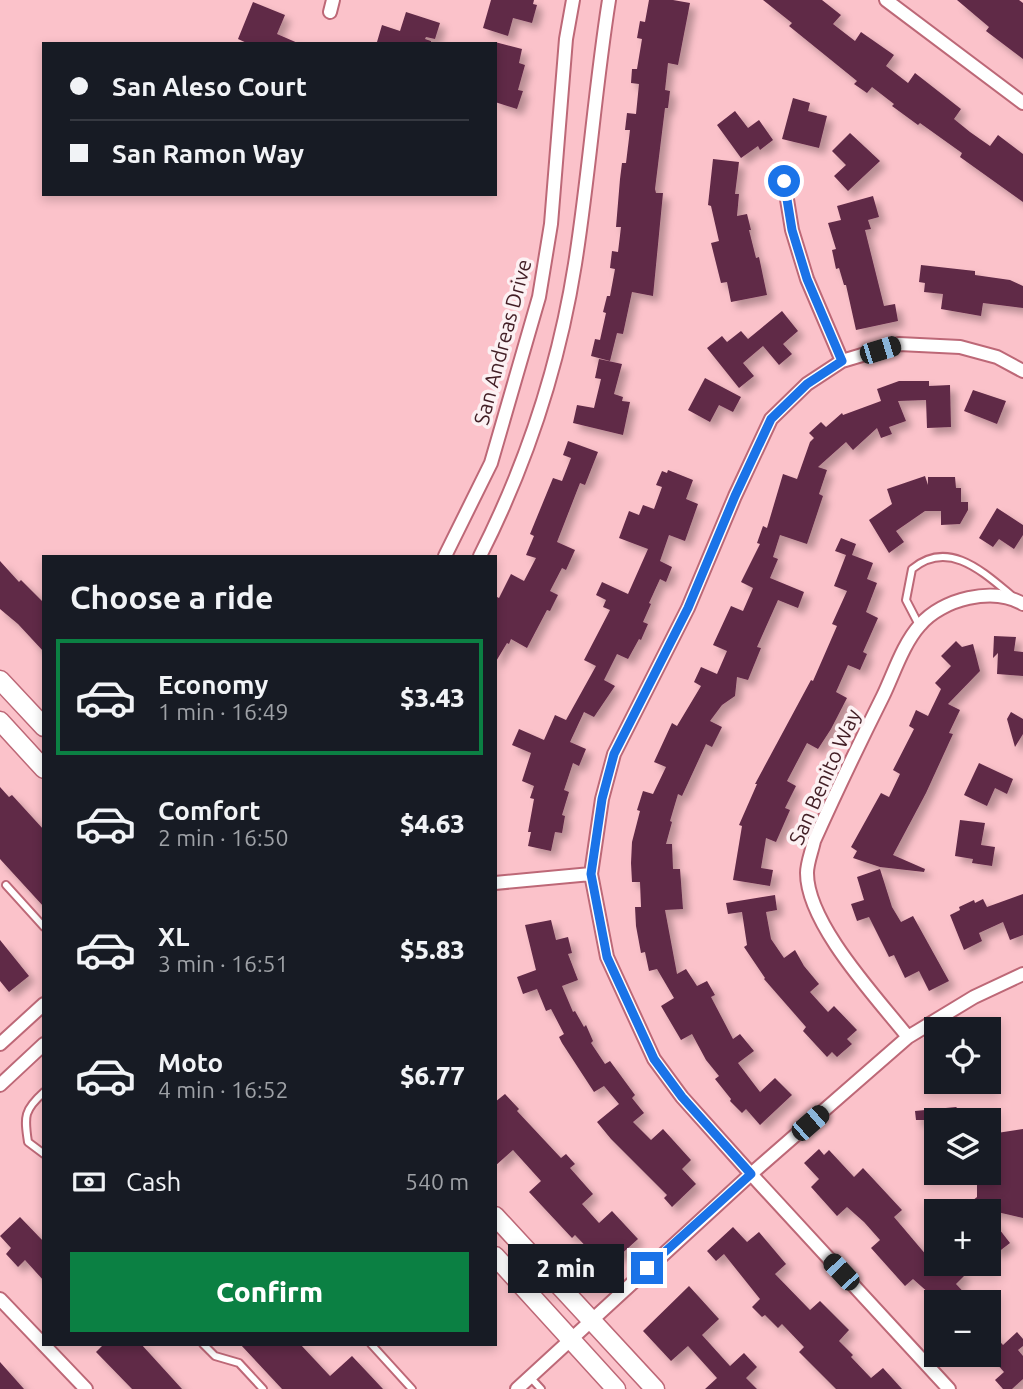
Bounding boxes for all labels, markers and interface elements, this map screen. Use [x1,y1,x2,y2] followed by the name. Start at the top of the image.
[112,72,307,101] text: San Aleso Court
[112,139,304,168] text: San Ramon Way
[768,165,800,197] route start
[468,256,536,427] street label: San Andreas Drive
[857,334,904,366] car
[70,579,273,615] text: Choose a ride
[74,666,137,729] icon: car
[158,670,268,699] text: Economy
[400,683,465,712] text: $3.43
[158,699,289,724] text: 1 min · 16:49
[783,705,865,848] street label: San Benito Way
[74,792,137,855] icon: car
[158,796,261,825] text: Comfort
[400,809,465,838] text: $4.63
[158,825,289,850] text: 2 min · 16:50
[74,918,137,981] icon: car
[158,922,189,951] text: XL
[400,935,465,964] text: $5.83
[158,951,289,976] text: 3 min · 16:51
[924,1017,1001,1367] map controls
[924,1017,1001,1094] button: locate
[74,1044,137,1107] icon: car
[158,1048,223,1077] text: Moto
[400,1061,465,1090] text: $6.77
[158,1077,289,1102] text: 4 min · 16:52
[788,1101,833,1145] car
[924,1108,1001,1185] button: layers
[70,1163,108,1201] icon: cash
[126,1167,181,1196] text: Cash
[405,1169,469,1194] text: 540 m
[924,1199,1001,1276] button: +
[507,1244,622,1292] callout: 2 min
[819,1249,864,1295] car
[70,1252,469,1332] button: Confirm
[631,1252,663,1284] route end
[537,1256,595,1281] text: 2 min
[924,1290,1001,1367] button: −

